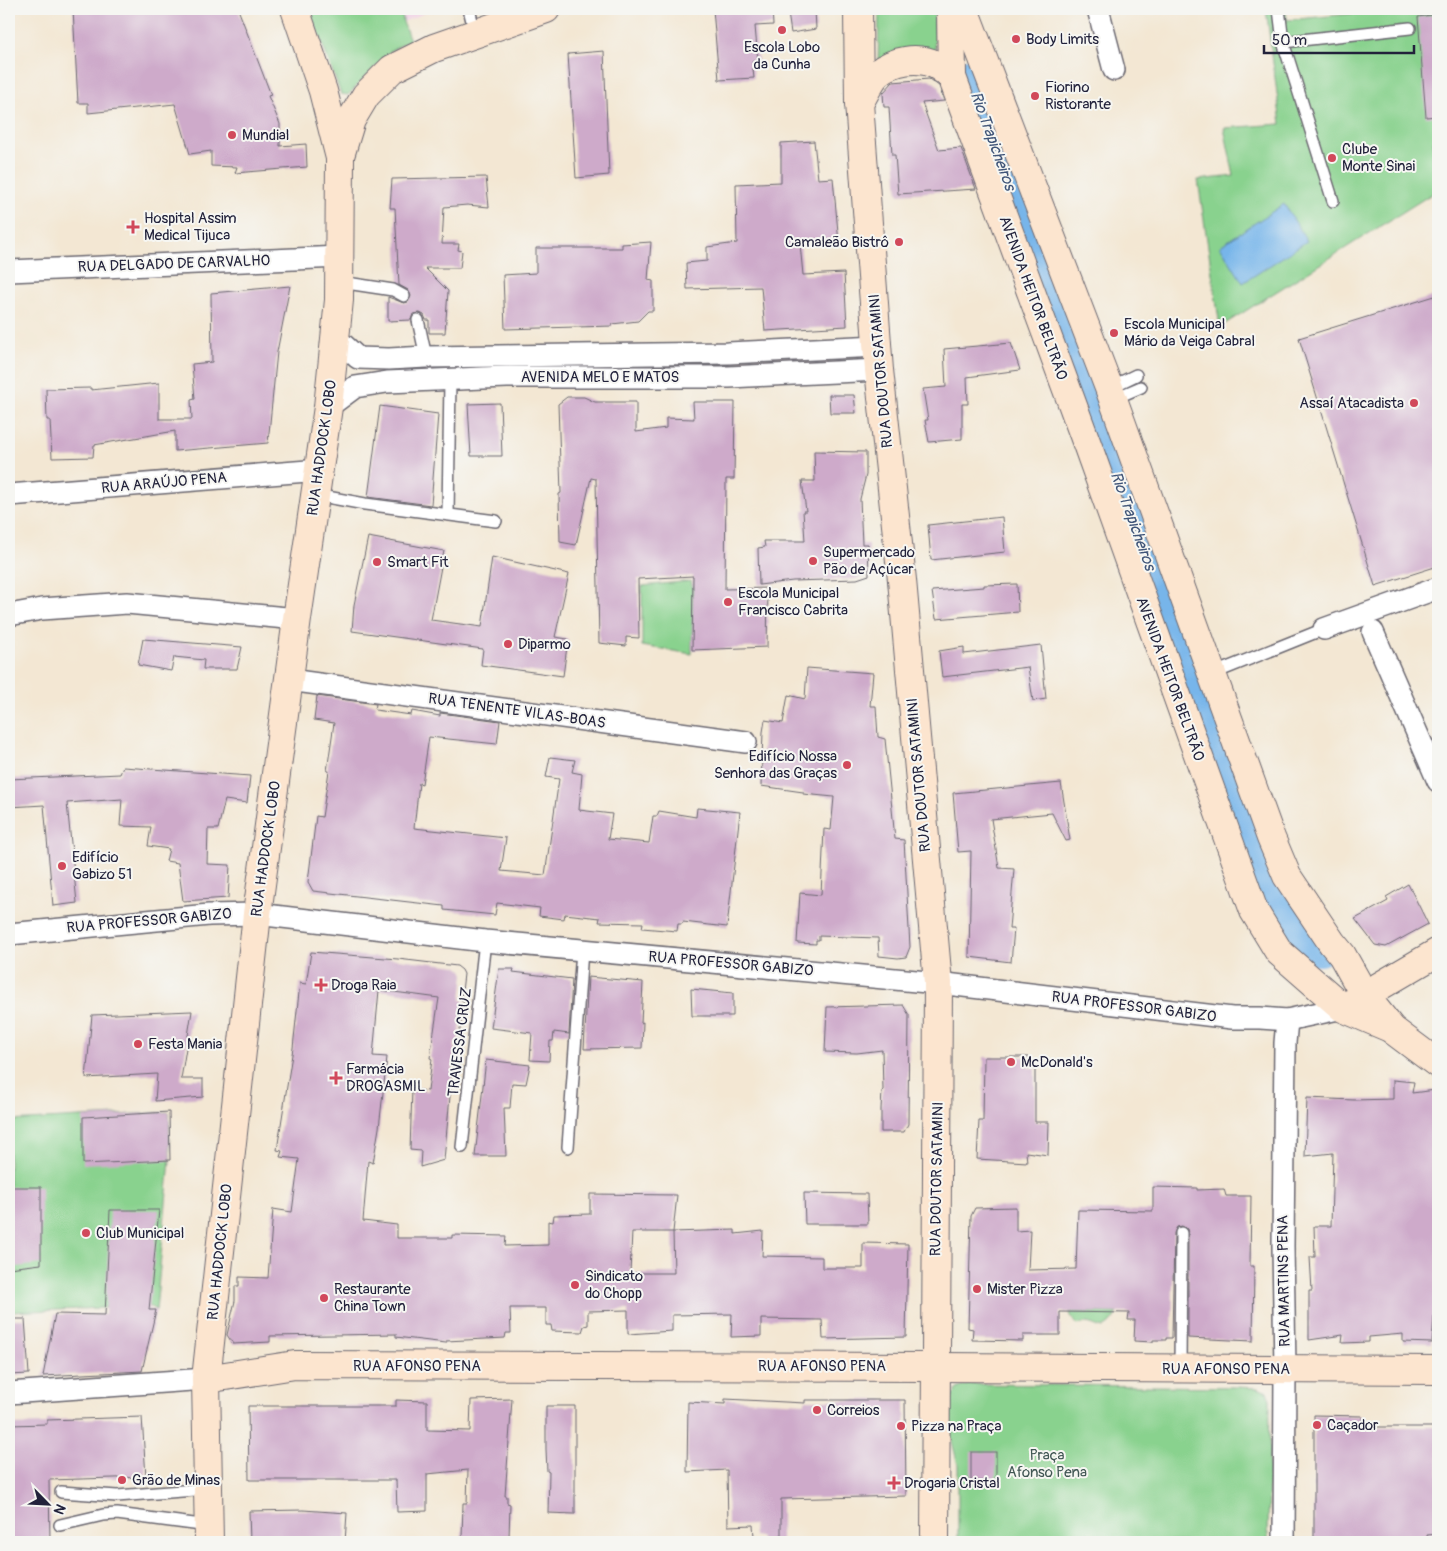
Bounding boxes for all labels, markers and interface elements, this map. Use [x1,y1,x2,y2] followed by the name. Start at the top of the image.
[1264,22,1414,54] scale bar
[776,24,788,36] marker: Escola Lobo da Cunha
[1026,30,1099,49] place label: Body Limits
[1272,31,1307,50] text: 50 m
[1010,33,1022,45] marker: Body Limits
[744,38,820,74] place label: Escola Lobo da Cunha
[1045,78,1111,114] place label: Fiorino Ristorante
[966,89,1021,195] water label: Rio Trapicheiros
[1029,90,1041,102] marker: Fiorino Ristorante
[242,126,289,145] place label: Mundial
[226,129,238,141] marker: Mundial
[1342,140,1415,176] place label: Clube Monte Sinai
[1326,152,1338,164] marker: Clube Monte Sinai
[144,209,237,245] place label: Hospital Assim Medical Tijuca
[994,213,1072,383] street label: AVENIDA HEITOR BELTRÃO
[126,220,140,234] marker: Hospital Assim Medical Tijuca
[785,233,889,252] place label: Camaleão Bistrô
[893,236,905,248] marker: Camaleão Bistrô
[78,251,270,277] street label: RUA DELGADO DE CARVALHO
[865,293,897,449] street label: RUA DOUTOR SATAMINI
[1124,315,1255,351] place label: Escola Municipal Mário da Veiga Cabral
[1108,327,1120,339] marker: Escola Municipal Mário da Veiga Cabral
[521,368,679,387] street label: AVENIDA MELO E MATOS
[303,379,341,517] street label: RUA HADDOCK LOBO
[1299,394,1404,413] place label: Assaí Atacadista
[1408,397,1420,409] marker: Assaí Atacadista
[100,468,228,498] street label: RUA ARAÚJO PENA
[1106,469,1161,575] water label: Rio Trapicheiros
[823,543,915,579] place label: Supermercado Pão de Açúcar
[387,553,449,572] place label: Smart Fit
[807,555,819,567] marker: Supermercado Pão de Açúcar
[371,556,383,568] marker: Smart Fit
[738,584,848,620] place label: Escola Municipal Francisco Cabrita
[1131,594,1209,764] street label: AVENIDA HEITOR BELTRÃO
[722,596,734,608] marker: Escola Municipal Francisco Cabrita
[518,635,571,654] place label: Diparmo
[502,638,514,650] marker: Diparmo
[427,689,607,733] street label: RUA TENENTE VILAS-BOAS
[903,697,935,853] street label: RUA DOUTOR SATAMINI
[714,747,837,783] place label: Edifício Nossa Senhora das Graças
[841,759,853,771] marker: Edifício Nossa Senhora das Graças
[247,780,285,918] street label: RUA HADDOCK LOBO
[72,848,132,884] place label: Edifício Gabizo 51
[56,860,68,872] marker: Edifício Gabizo 51
[66,904,232,938] street label: RUA PROFESSOR GABIZO
[648,947,814,981] street label: RUA PROFESSOR GABIZO
[331,976,397,995] place label: Droga Raia
[315,979,327,991] marker: Droga Raia
[444,986,476,1098] street label: TRAVESSA CRUZ
[1051,987,1217,1027] street label: RUA PROFESSOR GABIZO
[148,1035,222,1054] place label: Festa Mania
[132,1038,144,1050] marker: Festa Mania
[1021,1053,1093,1072] place label: McDonald's
[1005,1056,1017,1068] marker: McDonald's
[346,1060,426,1096] place label: Farmácia DROGASMIL
[330,1072,342,1084] marker: Farmácia DROGASMIL
[926,1102,948,1256] street label: RUA DOUTOR SATAMINI
[203,1183,237,1321] street label: RUA HADDOCK LOBO
[1273,1215,1295,1347] street label: RUA MARTINS PENA
[96,1224,184,1243] place label: Club Municipal
[80,1227,92,1239] marker: Club Municipal
[585,1267,643,1303] place label: Sindicato do Chopp
[569,1279,581,1291] marker: Sindicato do Chopp
[334,1280,411,1316] place label: Restaurante China Town
[987,1280,1063,1299] place label: Mister Pizza
[971,1283,983,1295] marker: Mister Pizza
[318,1292,330,1304] marker: Restaurante China Town
[353,1357,481,1376] street label: RUA AFONSO PENA
[758,1357,886,1376] street label: RUA AFONSO PENA
[1162,1360,1290,1379] street label: RUA AFONSO PENA
[827,1401,880,1420] place label: Correios
[811,1404,823,1416] marker: Correios
[1327,1416,1379,1435] place label: Caçador
[911,1417,1002,1436] place label: Pizza na Praça
[1311,1419,1323,1431] marker: Caçador
[895,1420,907,1432] marker: Pizza na Praça
[1007,1446,1087,1482] park label: Praça Afonso Pena
[132,1471,220,1490] place label: Grão de Minas
[116,1474,128,1486] marker: Grão de Minas
[904,1474,1000,1493] place label: Drogaria Cristal
[888,1477,900,1489] marker: Drogaria Cristal
[22,1478,72,1528] north arrow
[50,1501,69,1517] text: N

